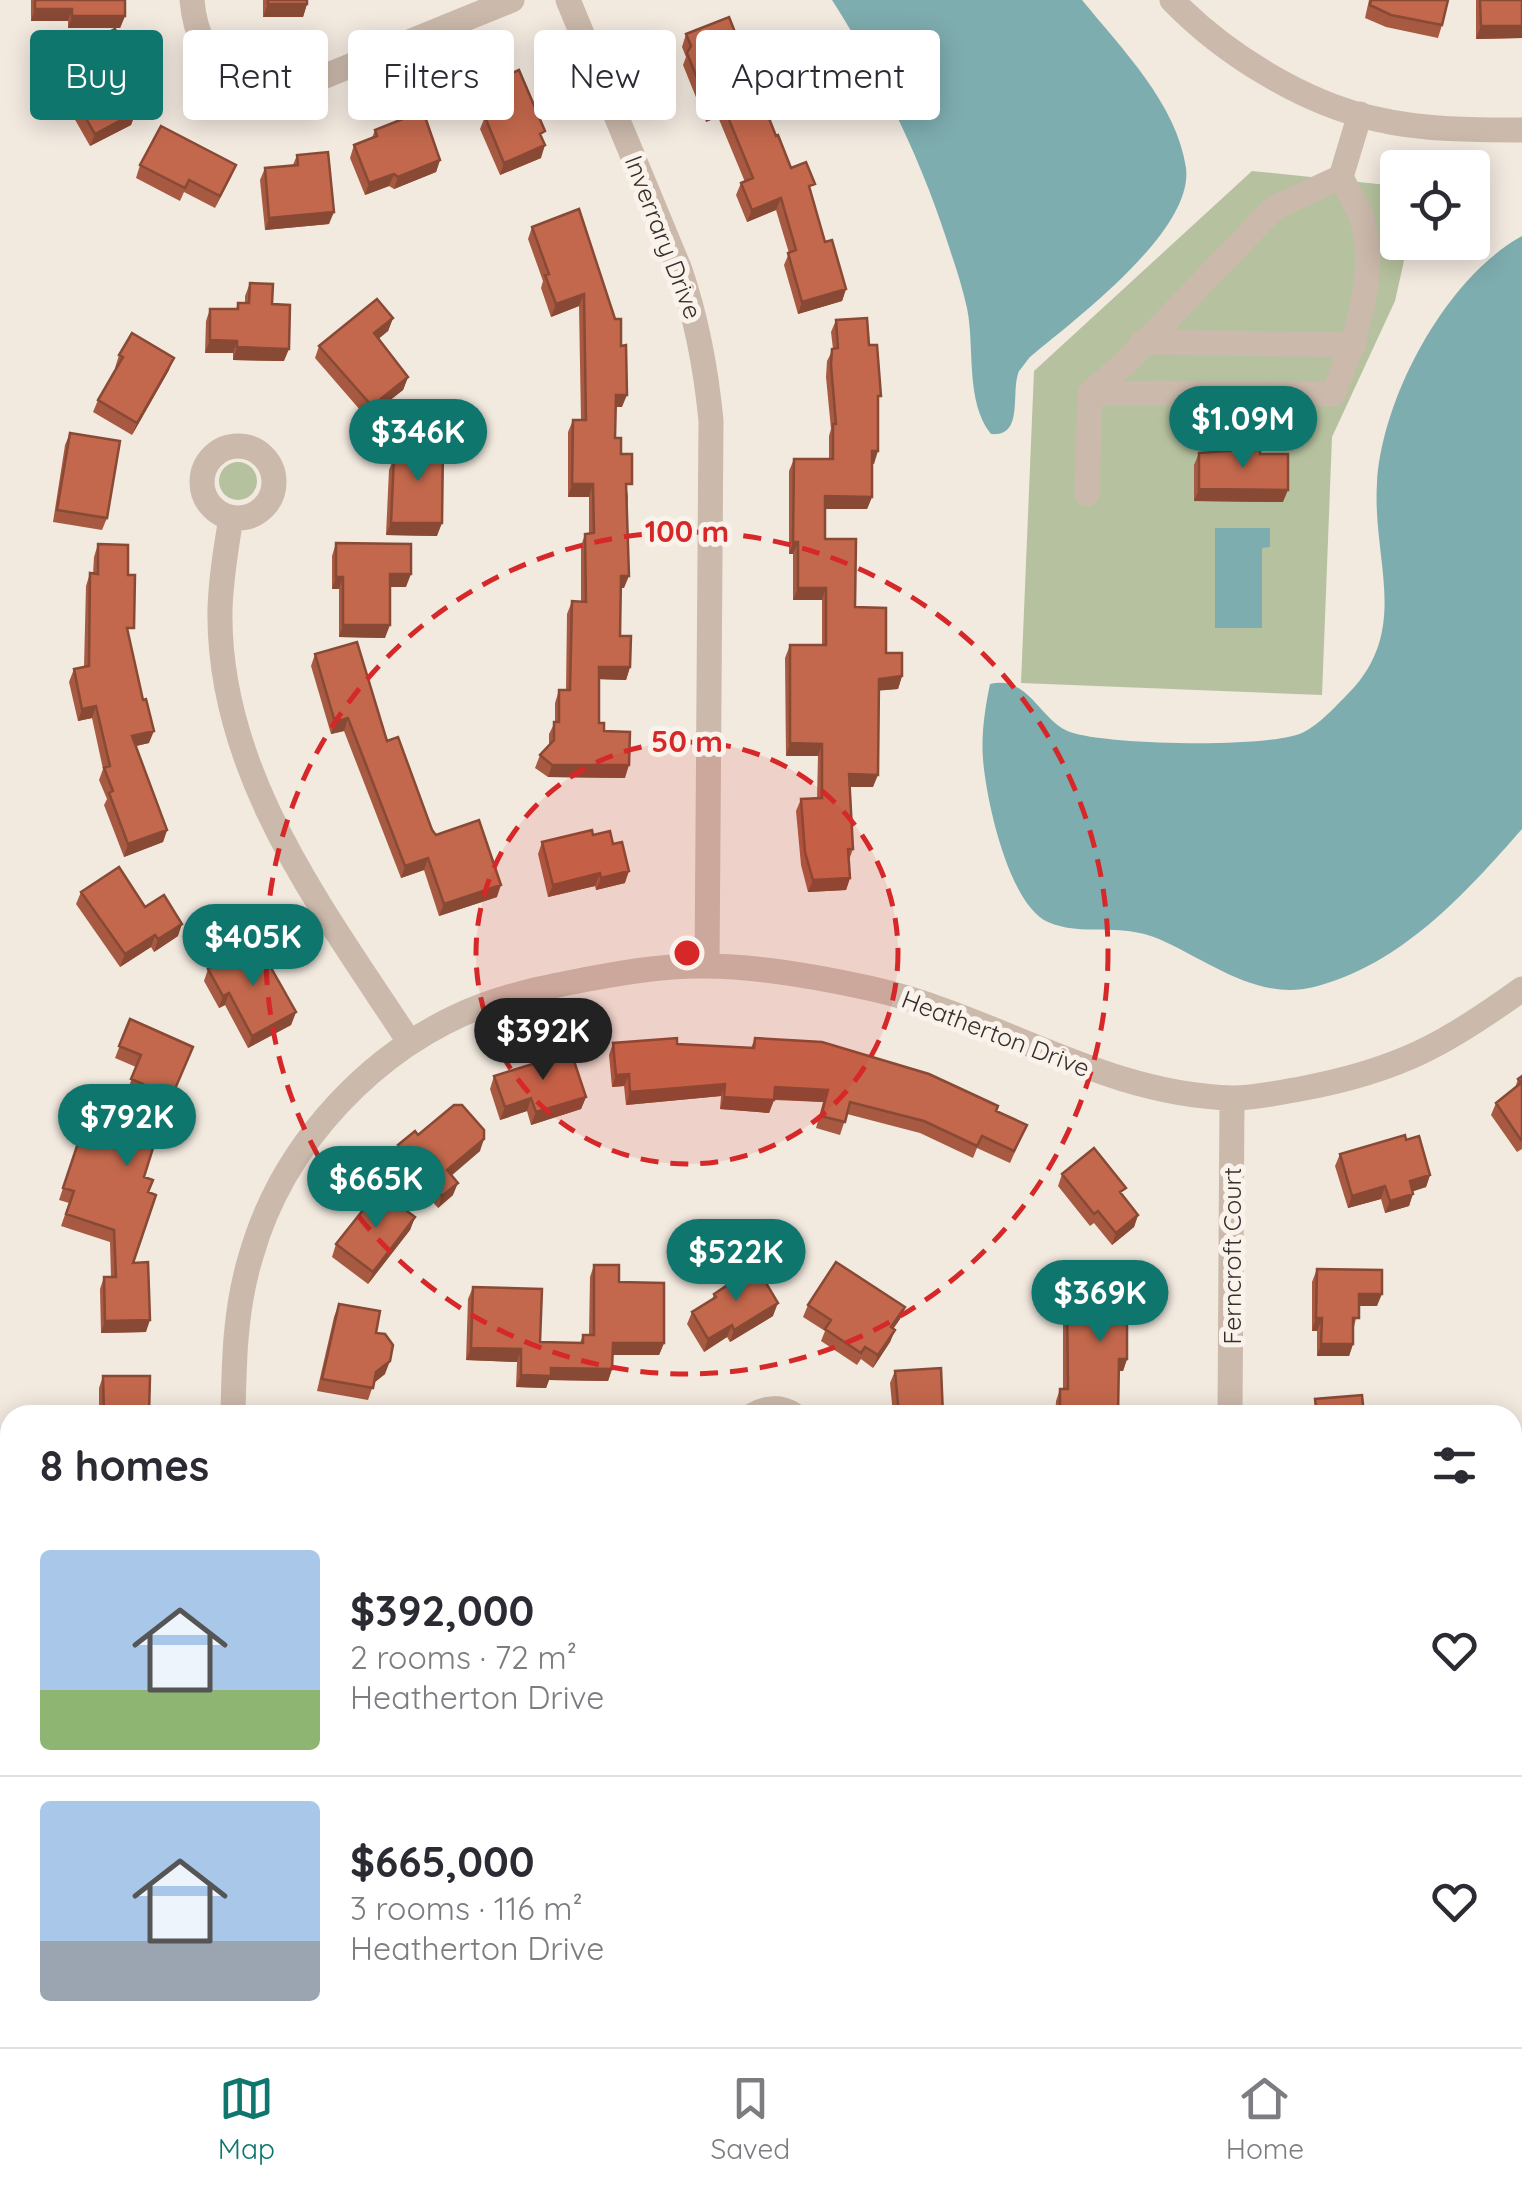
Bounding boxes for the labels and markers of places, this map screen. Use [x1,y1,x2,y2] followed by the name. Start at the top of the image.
[1162,386,1324,471] pin: $1.09M
[348,399,488,484] pin: $346K
[183,904,323,989] pin: $405K
[669,935,705,971] centre of rings
[473,998,613,1083] pin: $392K
[57,1084,197,1169] pin: $792K
[306,1146,446,1231] pin: $665K
[666,1219,806,1304] pin: $522K
[1030,1260,1170,1345] pin: $369K

